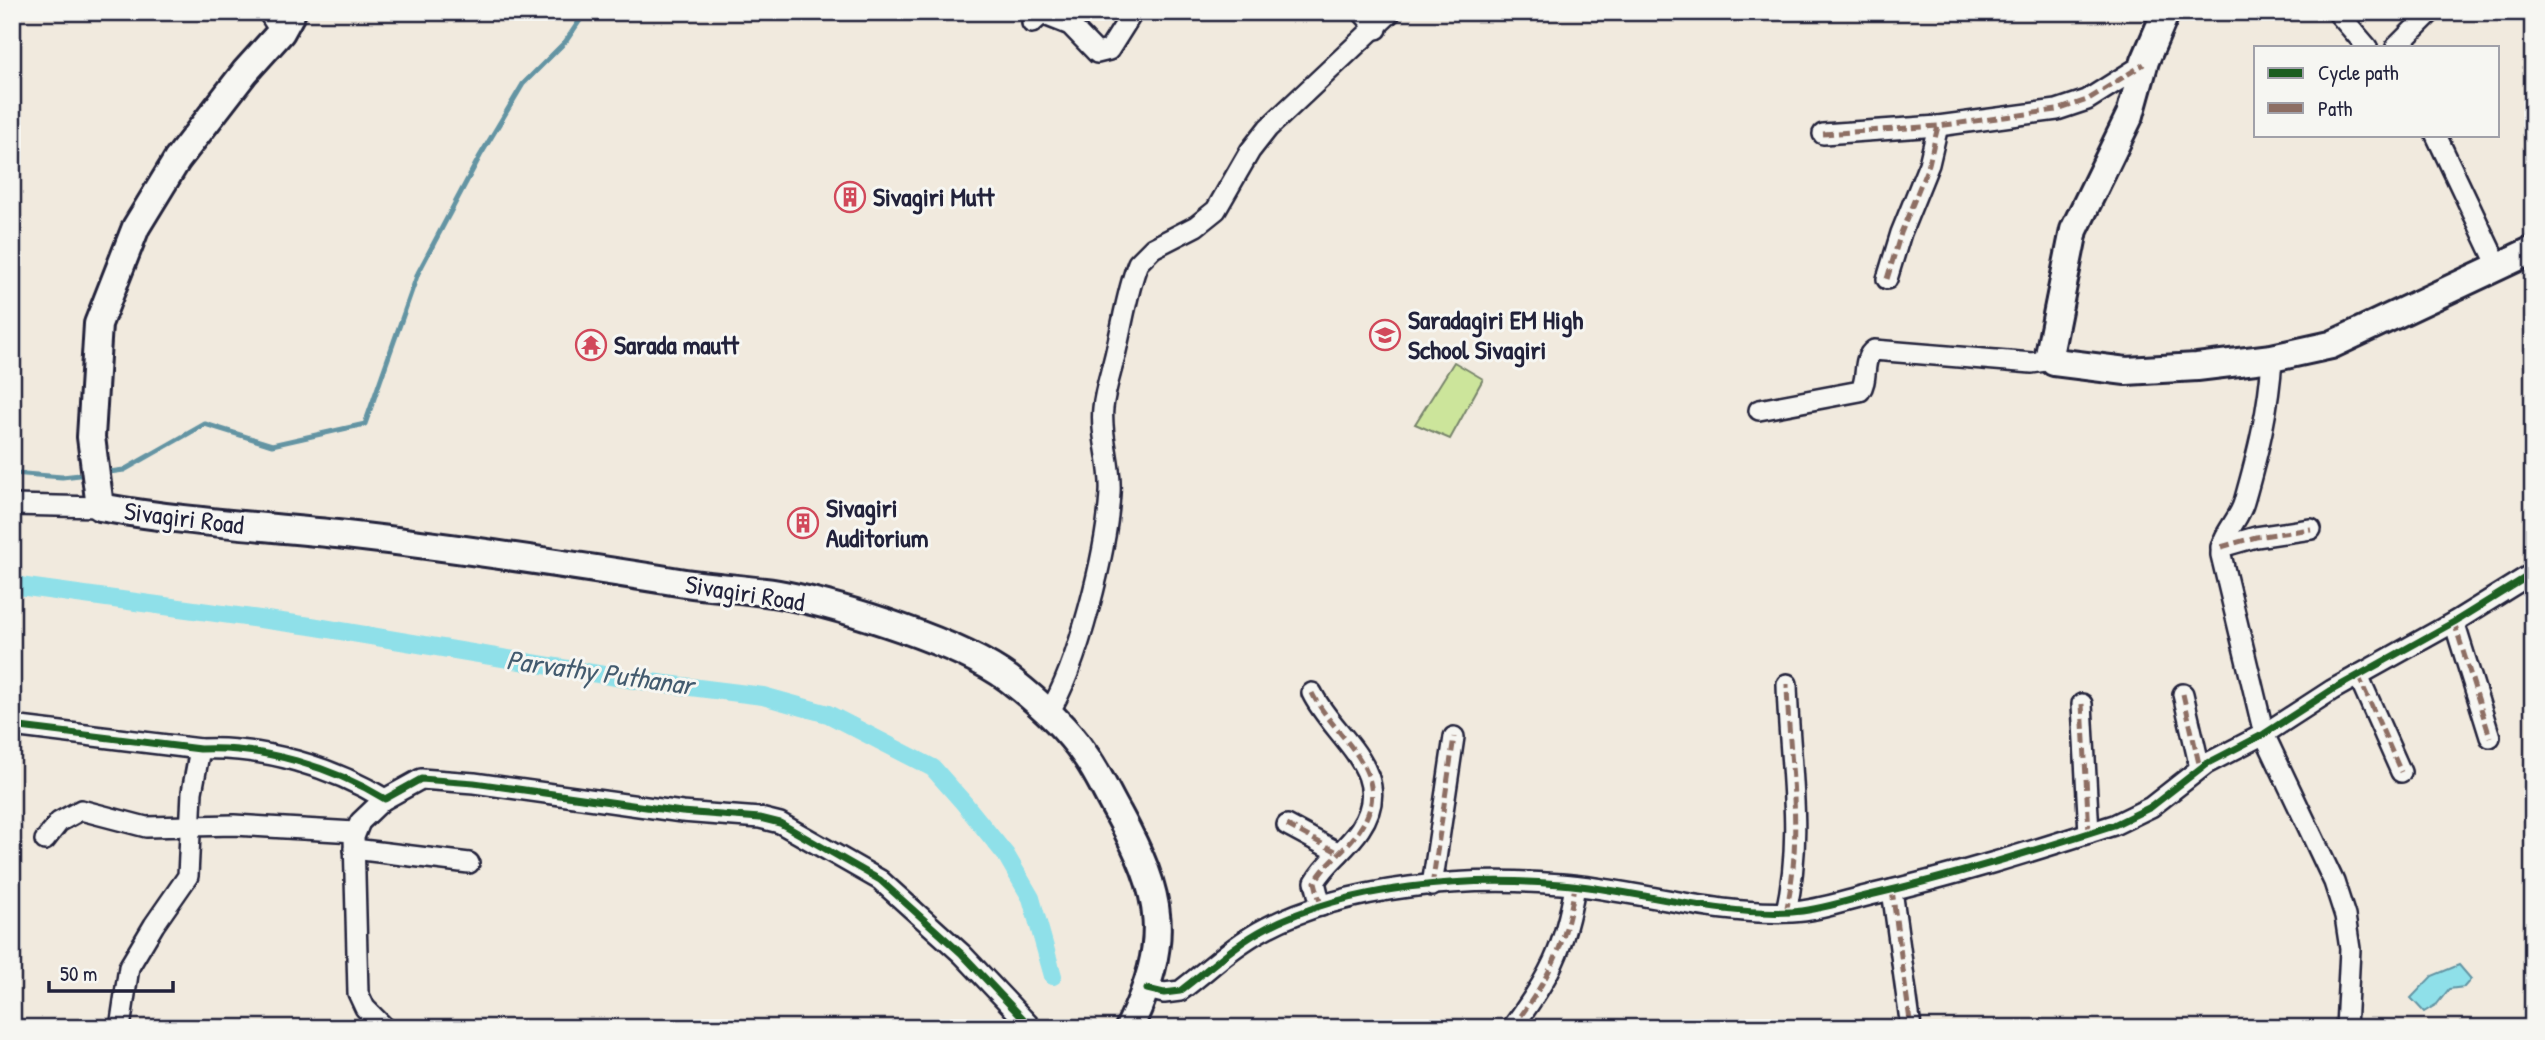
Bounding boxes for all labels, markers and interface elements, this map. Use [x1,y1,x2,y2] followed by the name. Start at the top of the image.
[2254,46,2500,136] legend
[2318,58,2399,87] text: Cycle path
[2318,94,2353,123] text: Path
[873,179,995,215] place label: Sivagiri Mutt
[833,180,867,214] building icon: Sivagiri Mutt
[1408,302,1583,368] place label: Saradagiri EM High School Sivagiri
[1368,318,1402,352] school or university icon: Saradagiri EM High School Sivagiri
[614,327,740,362] place label: Sarada mautt
[574,328,608,362] temple icon: Sarada mautt
[826,490,929,555] place label: Sivagiri Auditorium
[122,493,246,542] street label: Sivagiri Road
[786,506,820,540] building icon: Sivagiri Auditorium
[683,566,807,619] street label: Sivagiri Road
[504,640,699,704] water label: Parvathy Puthanar
[49,949,173,993] scale bar
[60,959,97,988] text: 50 m

